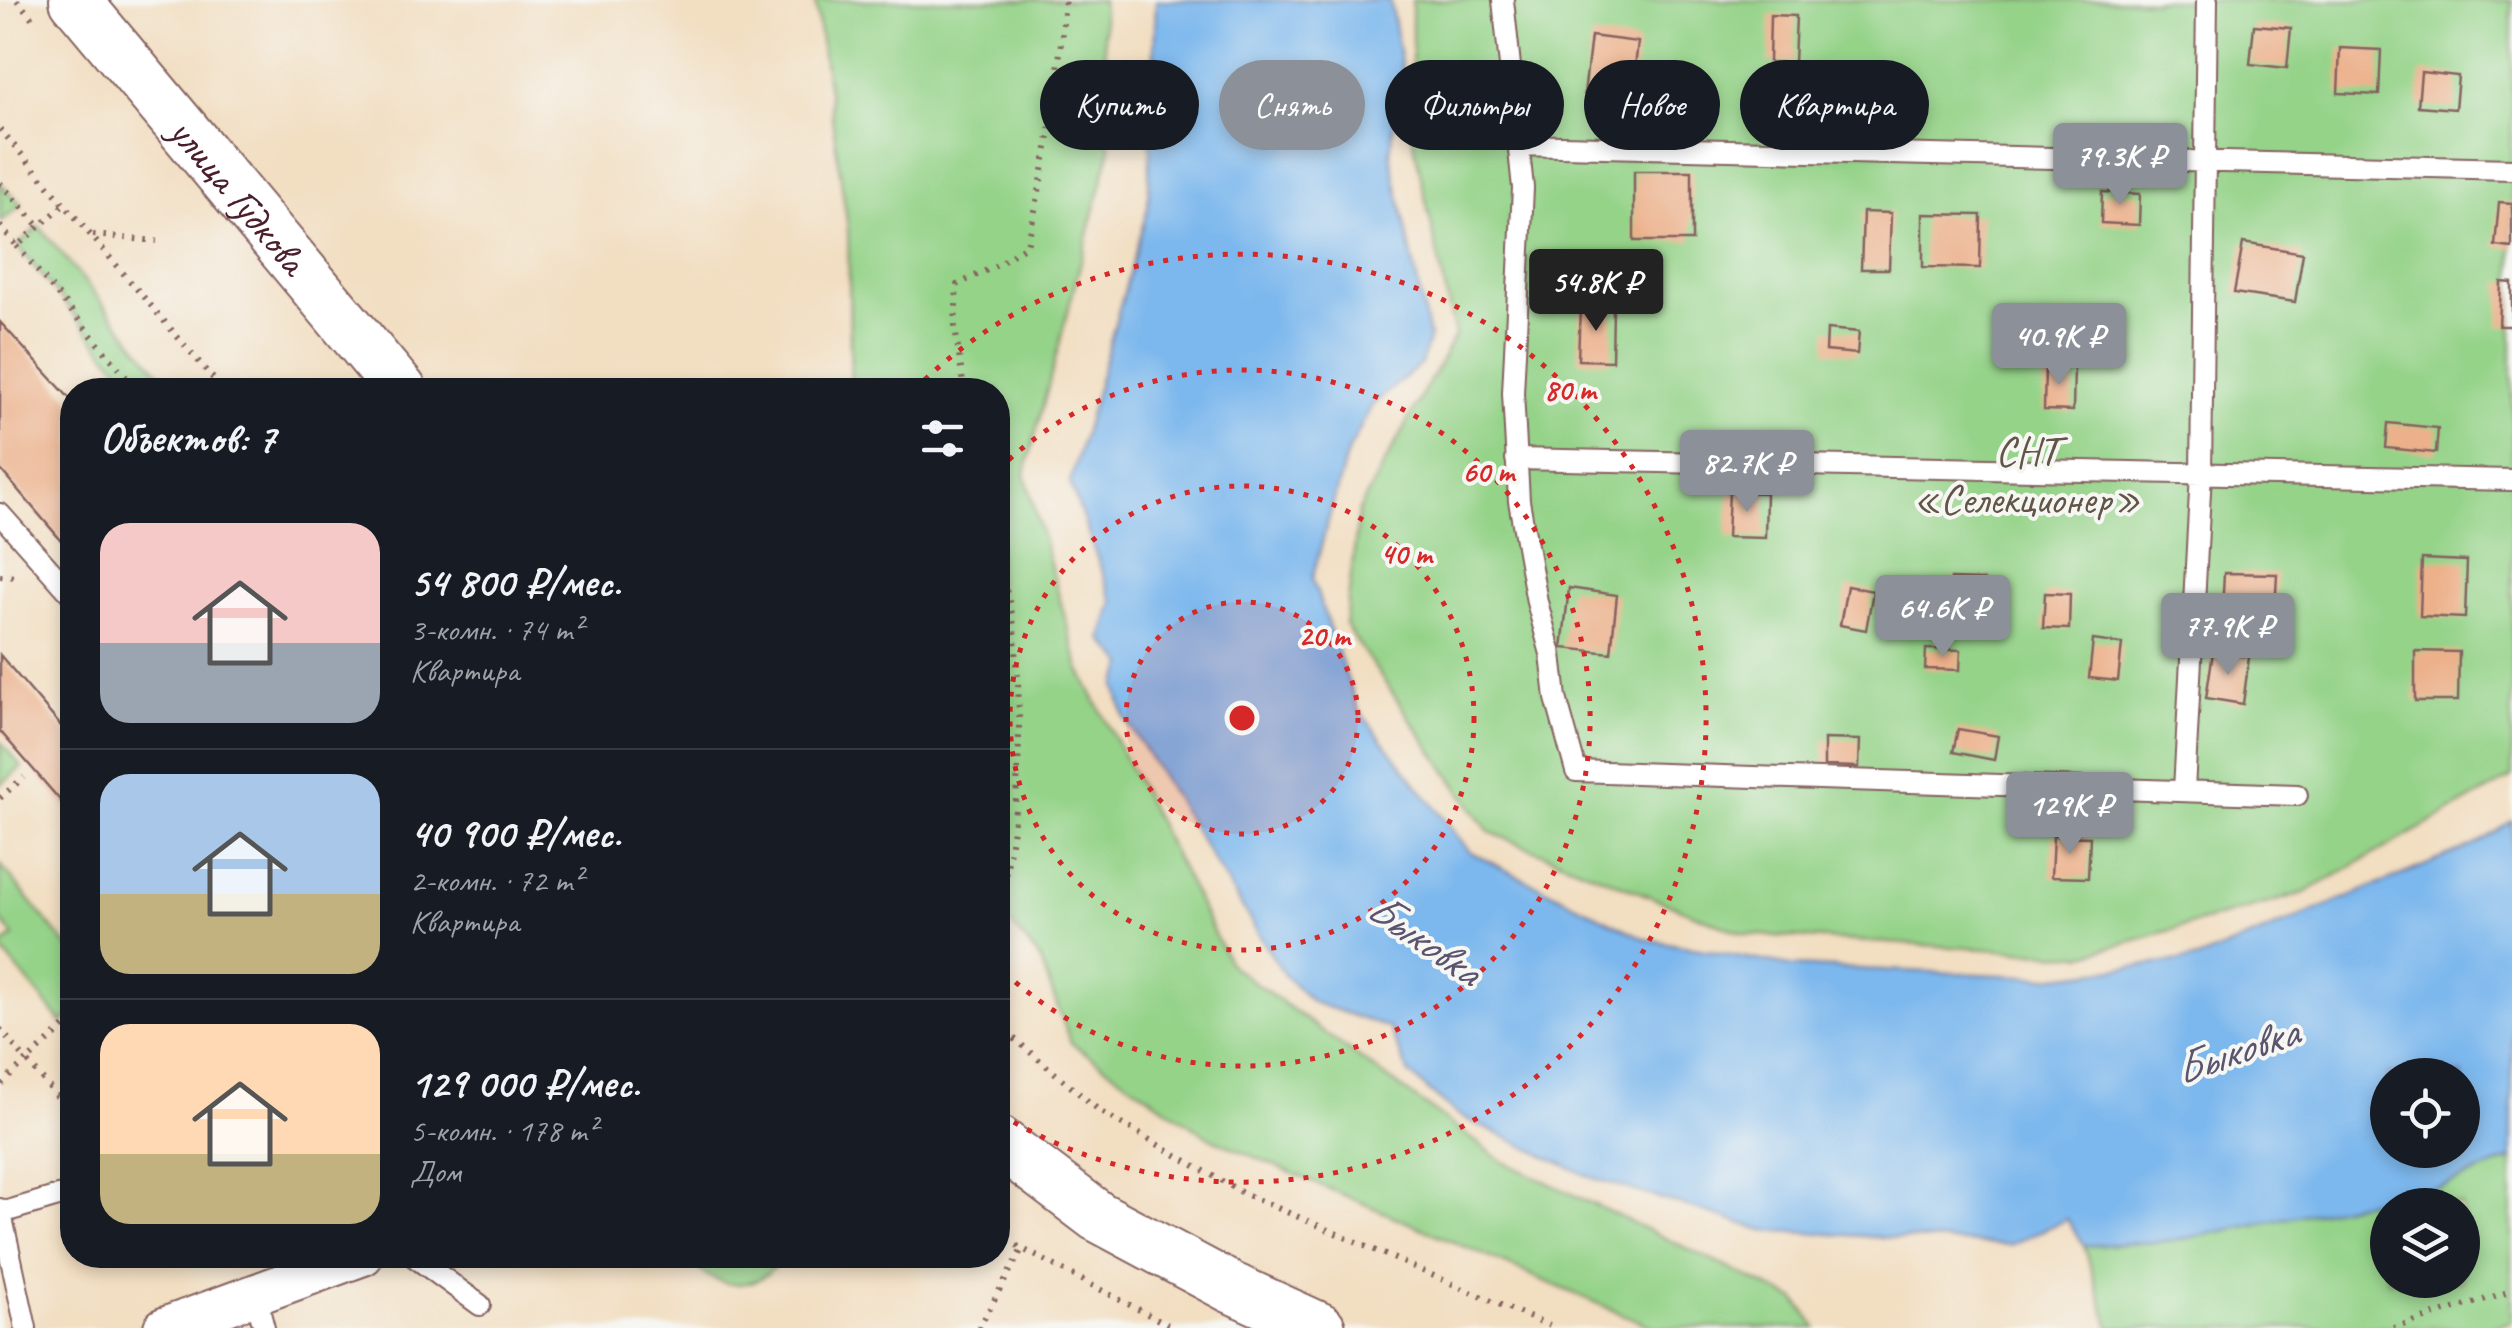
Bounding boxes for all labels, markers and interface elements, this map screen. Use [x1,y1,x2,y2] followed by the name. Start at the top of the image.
[1040,60,1199,150] chip: Купить
[1219,60,1365,150] chip: Снять
[1385,60,1564,150] chip: Фильтры
[1584,60,1720,150] chip: Новое
[1740,60,1929,150] chip: Квартира
[156,104,322,288] street label: улица Гудкова
[2028,123,2212,208] pin: 79.3K ₽
[2075,135,2165,176] text: 79.3K ₽
[1504,249,1688,334] pin: 54.8K ₽
[1551,261,1641,302] text: 54.8K ₽
[1967,303,2151,388] pin: 40.9K ₽
[2014,315,2104,356] text: 40.9K ₽
[1544,371,1599,409] text: 80 m
[915,411,970,466] icon: filters
[100,412,275,465] text: Объектов: 7
[1913,425,2141,526] park label: СНТ «Селекционер»
[1655,430,1839,515] pin: 82.7K ₽
[1702,442,1792,483] text: 82.7K ₽
[1462,453,1517,491] text: 60 m
[1380,535,1435,573] text: 40 m
[410,556,621,609] text: 54 800 ₽/мес.
[180,563,300,683] icon: home
[1851,575,2035,660] pin: 64.6K ₽
[1897,587,1989,628] text: 64.6K ₽
[2136,593,2320,678] pin: 77.9K ₽
[2183,605,2273,646] text: 77.9K ₽
[410,609,582,650] text: 3-комн. · 74 m²
[1298,617,1353,655] text: 20 m
[410,650,519,691] text: Квартира
[1224,700,1260,736] centre of rings
[1989,772,2151,857] pin: 129K ₽
[2028,784,2112,825] text: 129K ₽
[410,807,621,860] text: 40 900 ₽/мес.
[180,814,300,934] icon: home
[410,860,582,901] text: 2-комн. · 72 m²
[1356,879,1495,1001] water label: Быковка
[410,901,519,942] text: Квартира
[2167,1002,2309,1099] water label: Быковка
[410,1057,640,1110] text: 129 000 ₽/мес.
[2370,1058,2480,1298] map controls
[2370,1058,2480,1168] button: locate
[180,1064,300,1184] icon: home
[410,1110,597,1151] text: 5-комн. · 178 m²
[410,1151,461,1192] text: Дом
[2370,1188,2480,1298] button: layers

